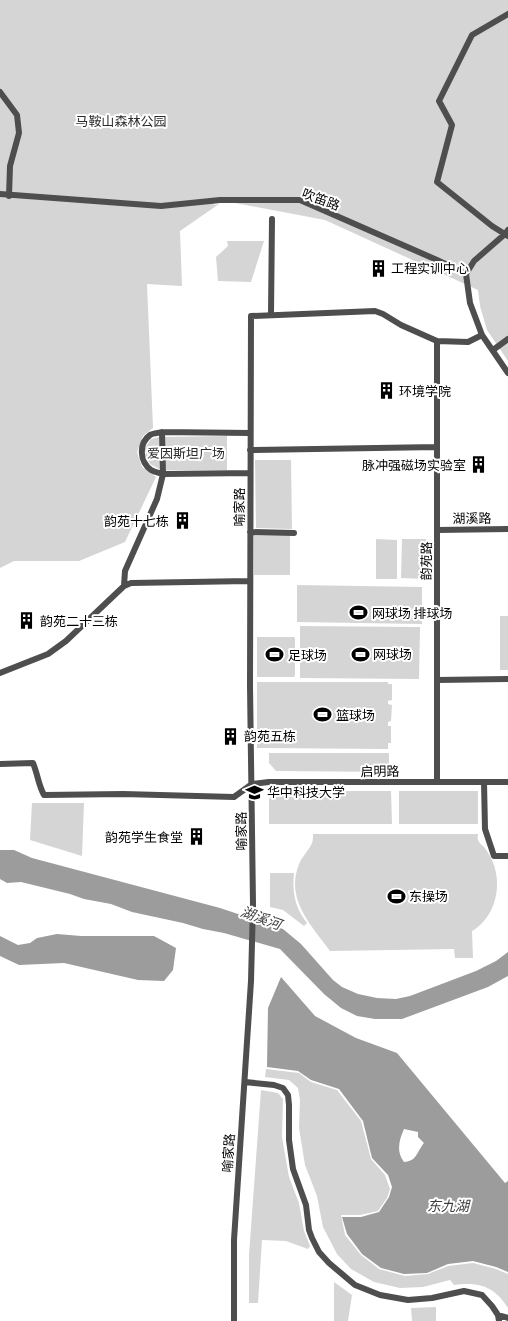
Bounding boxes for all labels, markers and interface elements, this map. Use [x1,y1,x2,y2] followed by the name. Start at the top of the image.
[75,112,167,130] park label: 马鞍山森林公园
[300,184,342,214] street label: 吹笛路
[368,258,388,278] building icon: 工程实训中心
[391,259,469,277] place label: 工程实训中心
[376,381,396,401] building icon: 环境学院
[399,382,451,400] place label: 环境学院
[147,444,225,462] park label: 爱因斯坦广场
[469,455,489,475] building icon: 脉冲强磁场实验室
[362,456,466,474] place label: 脉冲强磁场实验室
[230,487,248,527] street label: 喻家路
[452,509,492,527] street label: 湖溪路
[172,511,192,531] building icon: 韵苑十七栋
[104,512,169,530] place label: 韵苑十七栋
[417,541,435,581] street label: 韵苑路
[349,603,369,623] sports icon: 网球场 排球场
[372,604,453,622] place label: 网球场 排球场
[17,611,37,631] building icon: 韵苑二十三栋
[40,612,118,630] place label: 韵苑二十三栋
[350,644,370,664] sports icon: 网球场
[265,645,285,665] sports icon: 足球场
[373,645,412,663] place label: 网球场
[288,646,327,664] place label: 足球场
[313,705,333,725] sports icon: 篮球场
[336,706,375,724] place label: 篮球场
[221,726,241,746] building icon: 韵苑五栋
[244,727,296,745] place label: 韵苑五栋
[360,762,400,780] street label: 启明路
[244,782,264,802] school or university icon: 华中科技大学
[267,783,345,801] place label: 华中科技大学
[232,811,250,851] street label: 喻家路
[186,827,206,847] building icon: 韵苑学生食堂
[105,828,183,846] place label: 韵苑学生食堂
[386,886,406,906] sports icon: 东操场
[409,887,448,905] place label: 东操场
[238,901,287,935] water label: 湖溪河
[218,1133,238,1173] street label: 喻家路
[427,1196,471,1215] water label: 东九湖

